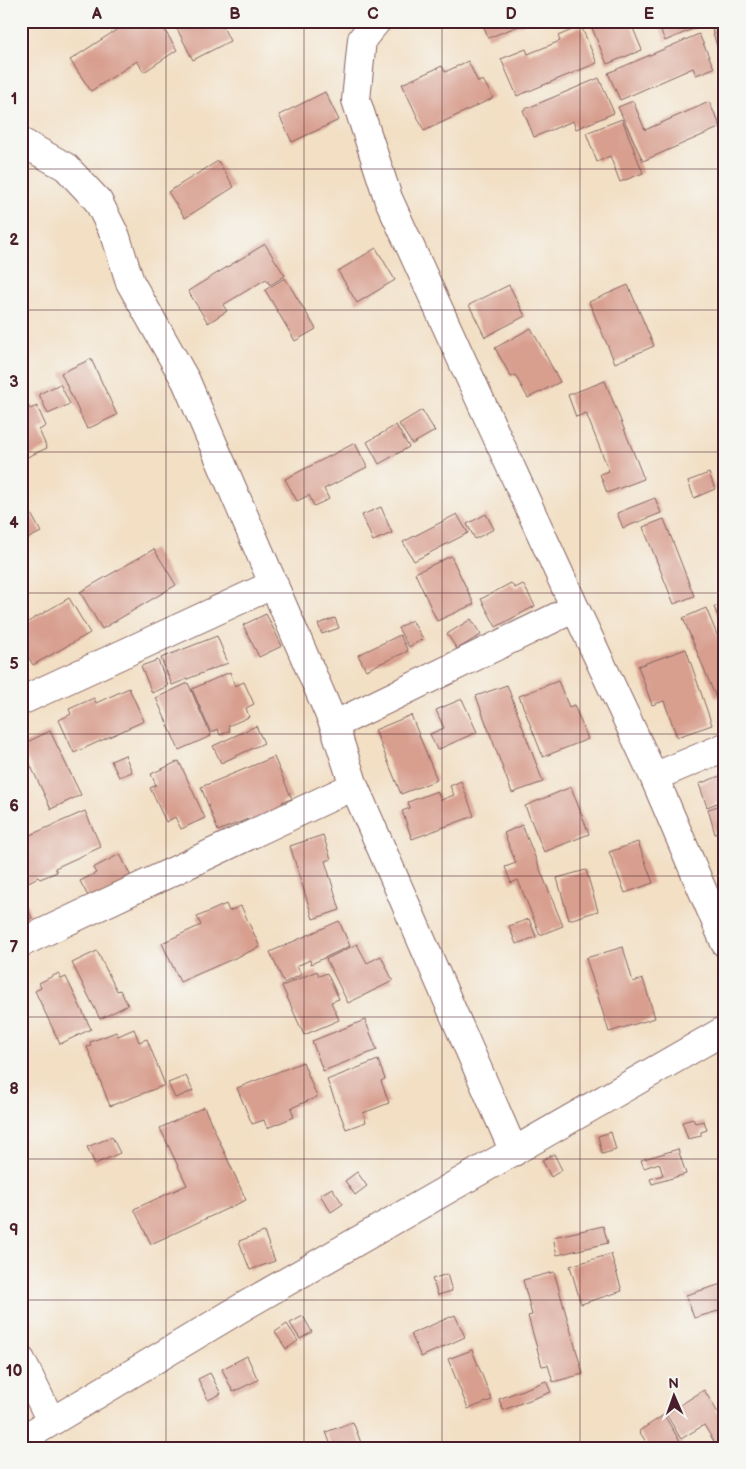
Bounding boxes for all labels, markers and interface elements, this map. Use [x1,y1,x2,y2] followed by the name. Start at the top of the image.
[91,5,102,24] text: A
[229,5,241,24] text: B
[367,5,379,24] text: C
[505,5,517,24] text: D
[644,5,654,24] text: E
[11,90,17,109] text: 1
[9,231,19,250] text: 2
[9,373,19,392] text: 3
[9,514,19,533] text: 4
[9,655,19,674] text: 5
[9,797,19,816] text: 6
[10,938,19,957] text: 7
[9,1080,19,1099] text: 8
[9,1221,19,1240] text: 9
[6,1362,22,1381] text: 10
[648,1372,698,1422] north arrow
[668,1375,679,1392] text: N

